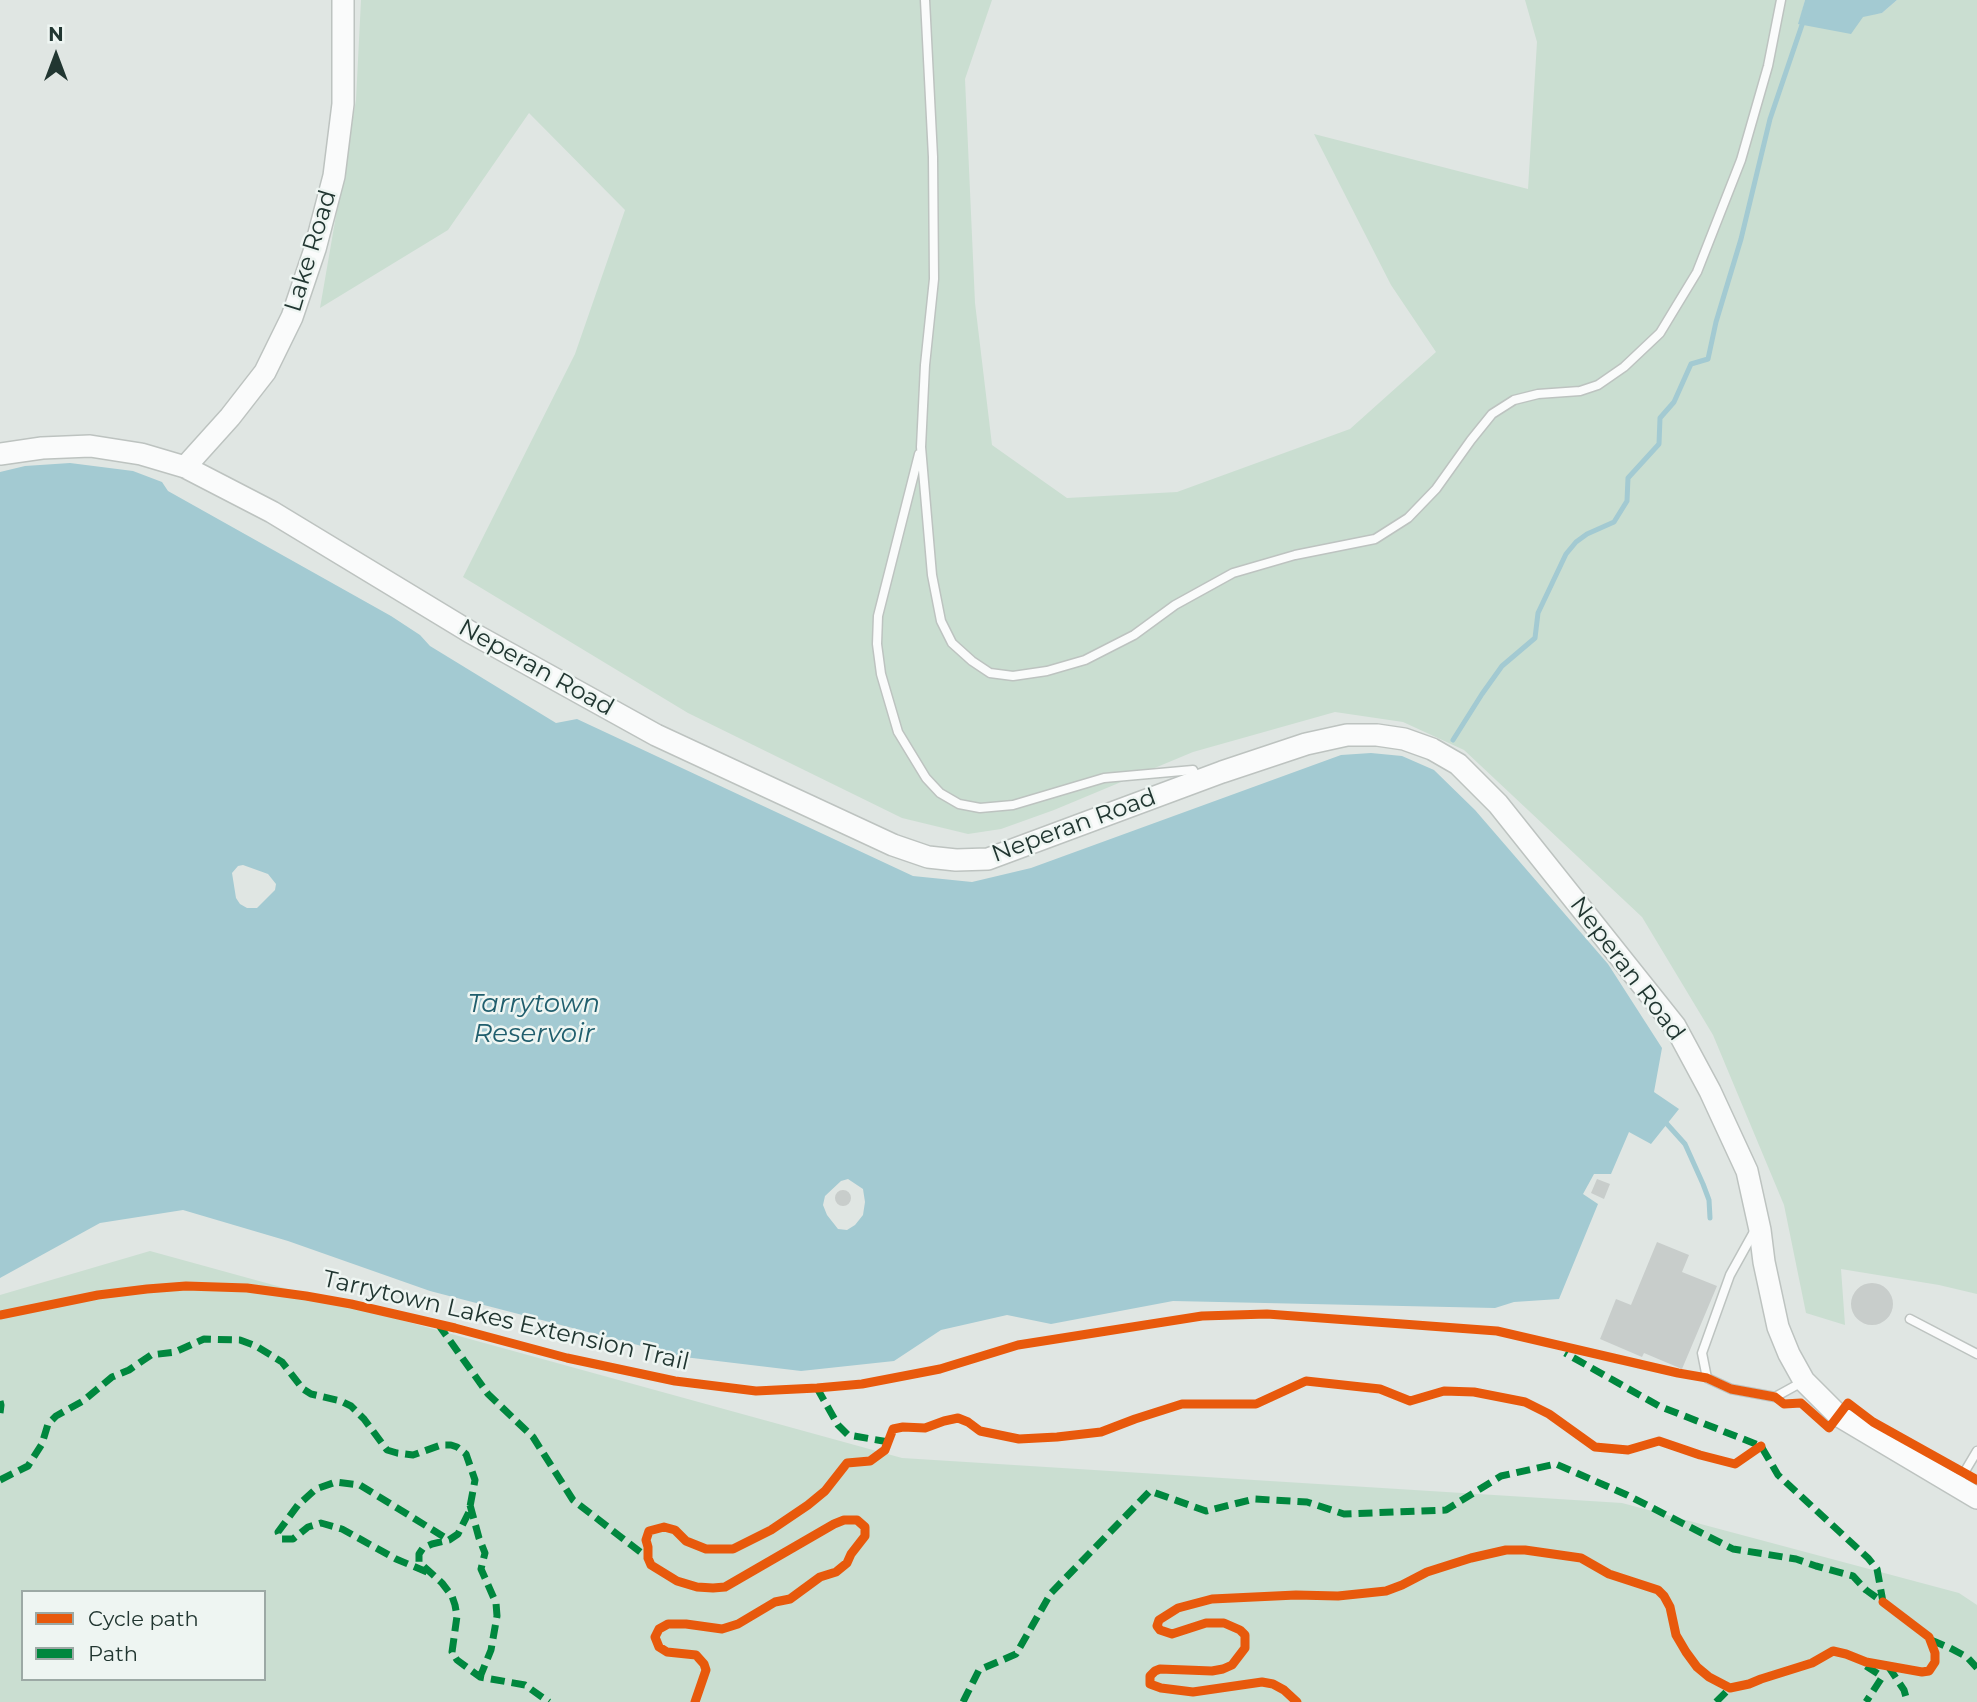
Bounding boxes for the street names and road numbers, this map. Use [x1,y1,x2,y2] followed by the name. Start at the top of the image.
[279,187,343,315] street label: Lake Road
[453,614,619,722] street label: Neperan Road
[988,783,1160,869] street label: Neperan Road
[1563,891,1691,1047] street label: Neperan Road
[320,1265,692,1377] street label: Tarrytown Lakes Extension Trail

